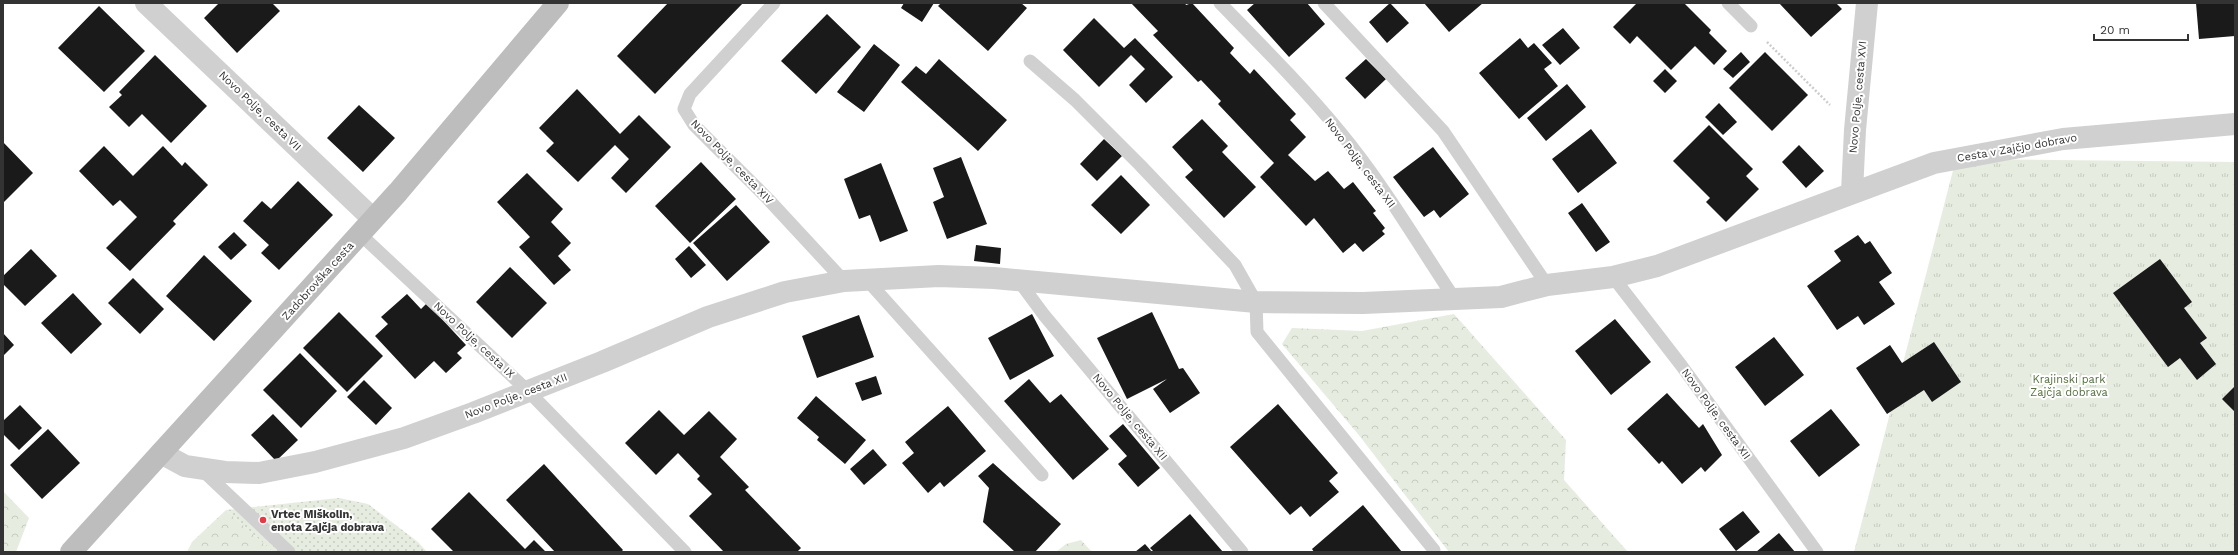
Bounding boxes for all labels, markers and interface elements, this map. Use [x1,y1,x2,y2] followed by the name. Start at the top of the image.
[2094,16,2188,42] scale bar
[2100,23,2130,37] text: 20 m
[1847,40,1869,154] street label: Novo Polje, cesta XVI
[216,68,304,154] street label: Novo Polje, cesta VII
[1322,116,1398,210] street label: Novo Polje, cesta XII
[688,117,776,207] street label: Novo Polje, cesta XIV
[1956,131,2078,165] street label: Cesta v Zajčjo dobravo
[279,239,357,323] street label: Zadobrovška cesta
[431,299,517,381] street label: Novo Polje, cesta IX
[1679,366,1753,462] street label: Novo Polje, cesta XII
[463,370,569,422] street label: Novo Polje, cesta XII
[1090,371,1170,463] street label: Novo Polje, cesta XII
[2030,373,2108,399] park label: Krajinski park Zajčja dobrava
[271,508,385,534] place label: Vrtec Miškolin, enota Zajčja dobrava
[258,515,268,525] marker: Vrtec Miškolin, enota Zajčja dobrava

